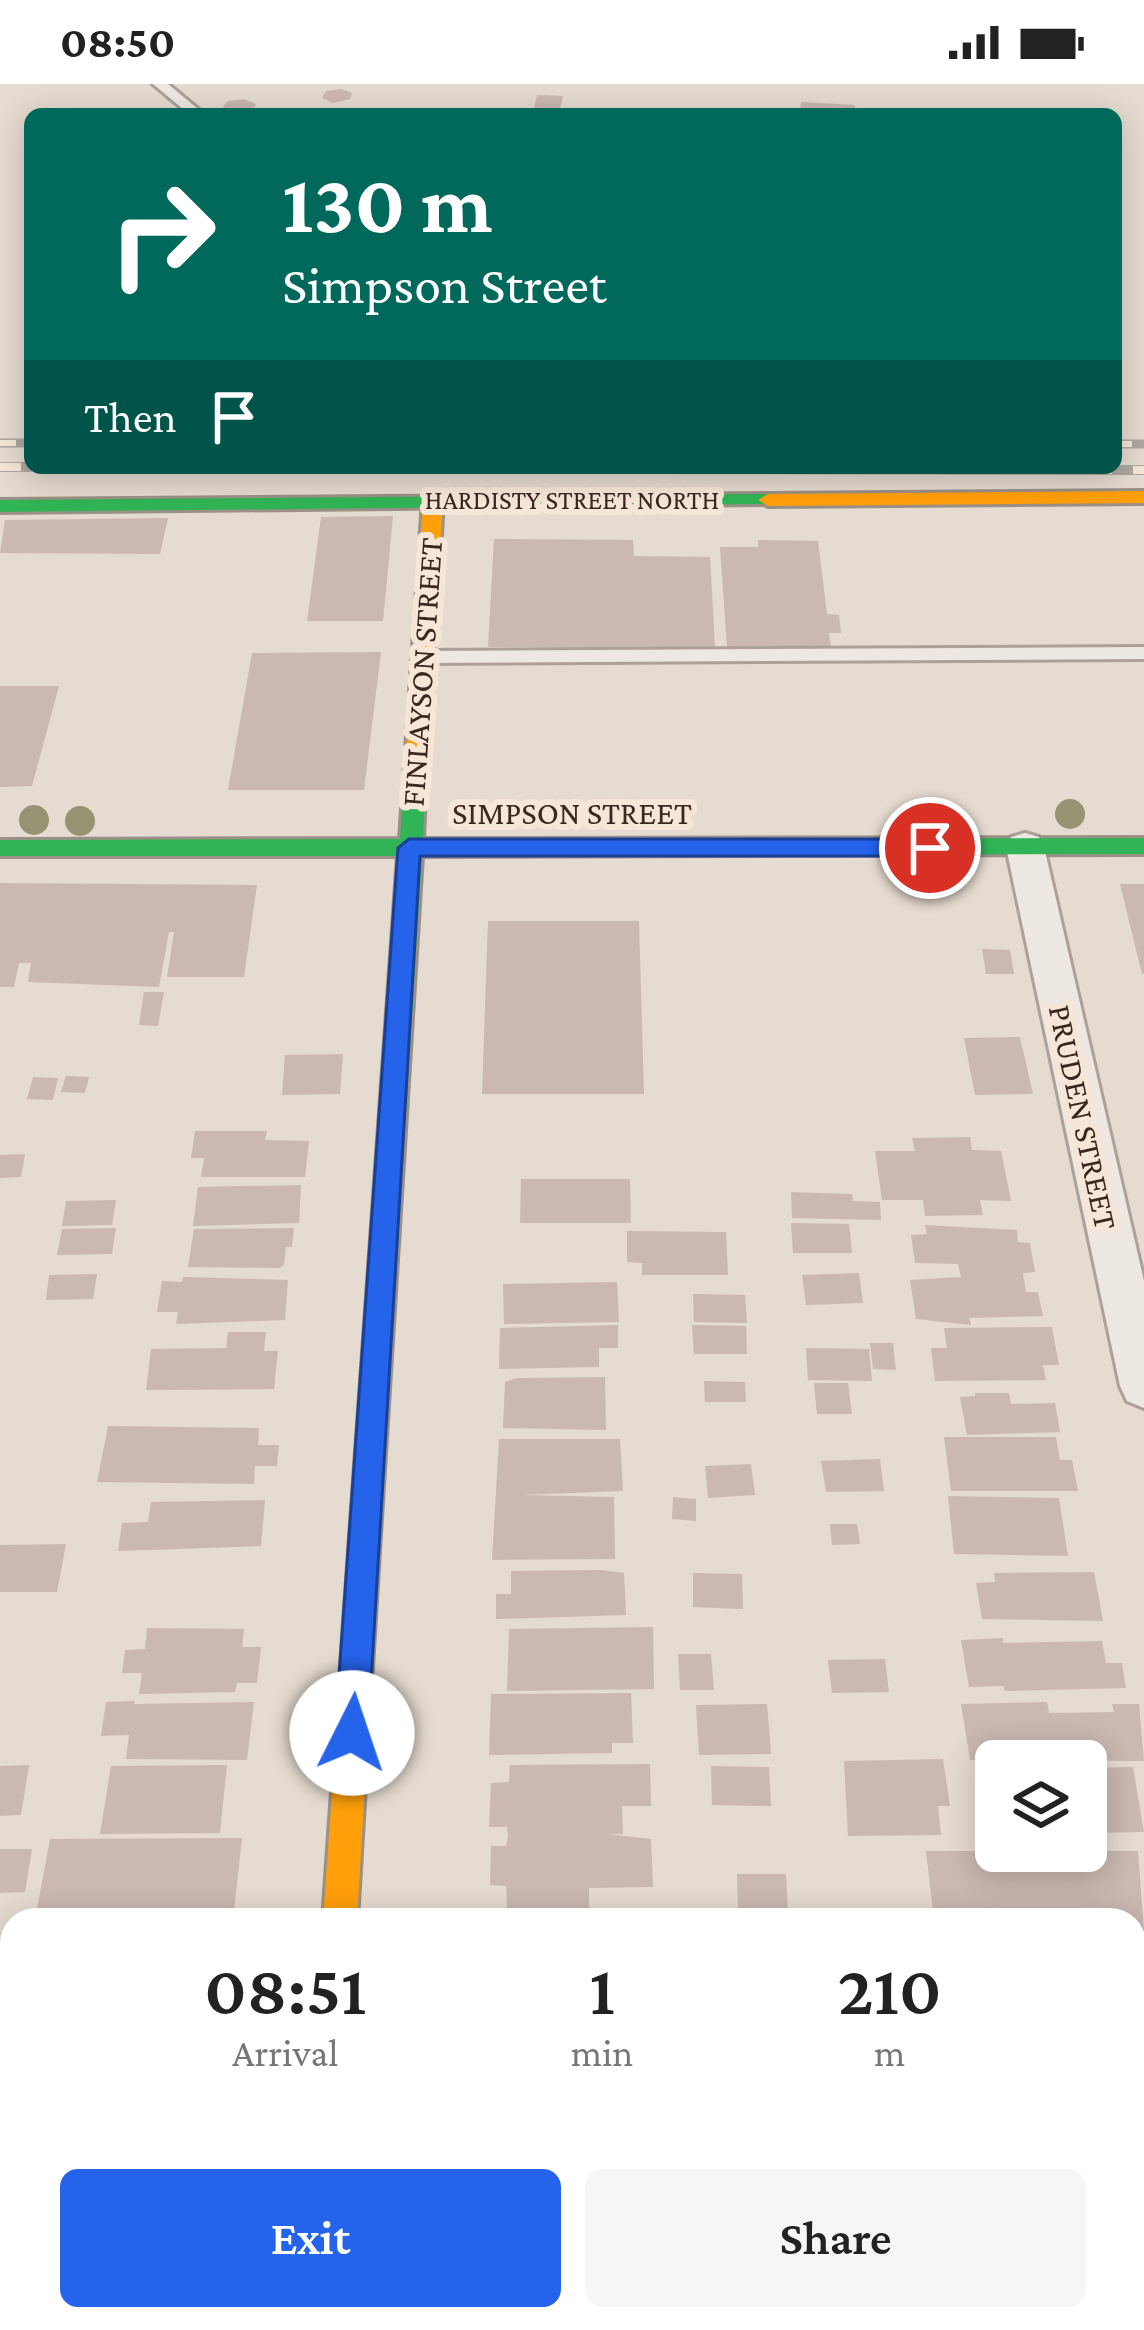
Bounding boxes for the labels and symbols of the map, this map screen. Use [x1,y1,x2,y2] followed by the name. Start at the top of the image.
[425,485,719,515] street label: HARDISTY STREET NORTH
[394,536,449,808] street label: FINLAYSON STREET
[452,794,692,831] street label: SIMPSON STREET
[879,797,981,899] pin
[1042,1001,1125,1233] street label: PRUDEN STREET
[289,1670,415,1796] position arrow

